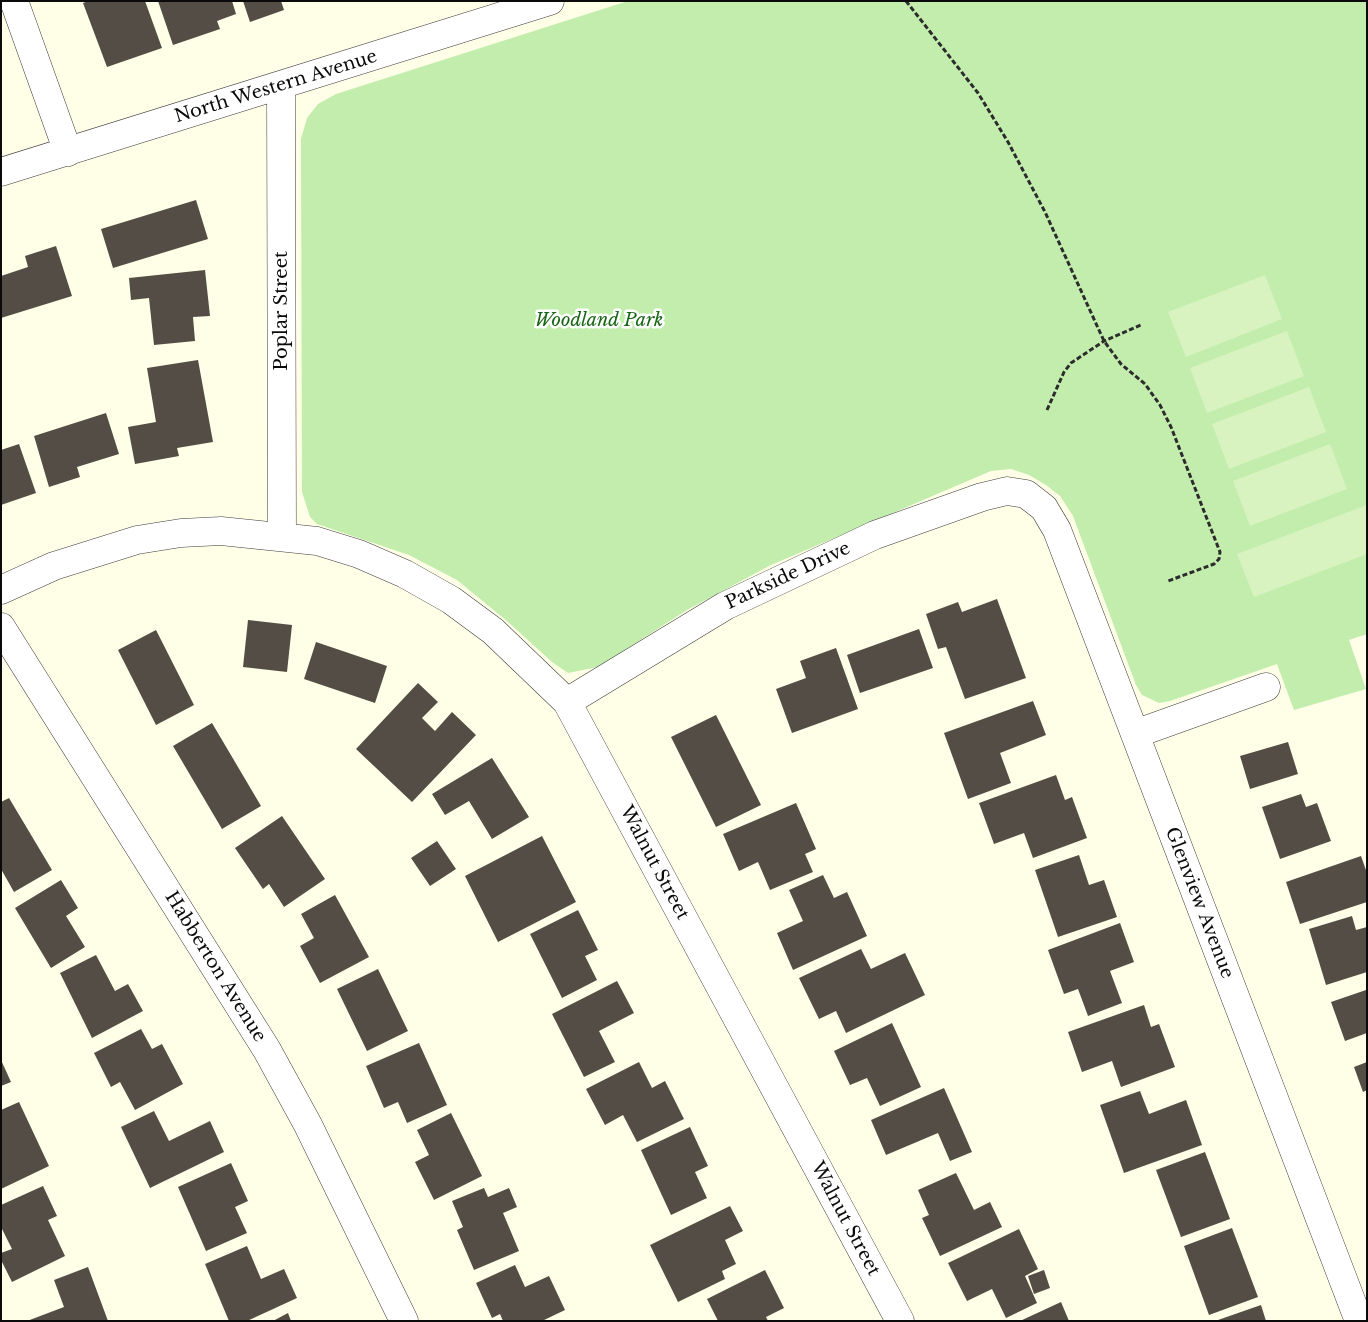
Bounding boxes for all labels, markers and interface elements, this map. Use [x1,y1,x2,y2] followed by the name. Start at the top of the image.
[172,46,380,128] street label: North Western Avenue
[271,251,293,371] street label: Poplar Street
[535,310,663,332] park label: Woodland Park
[722,538,854,614] street label: Parkside Drive
[615,802,693,924] street label: Walnut Street
[1160,824,1238,982] street label: Glenview Avenue
[160,888,270,1046] street label: Habberton Avenue
[806,1158,884,1280] street label: Walnut Street

